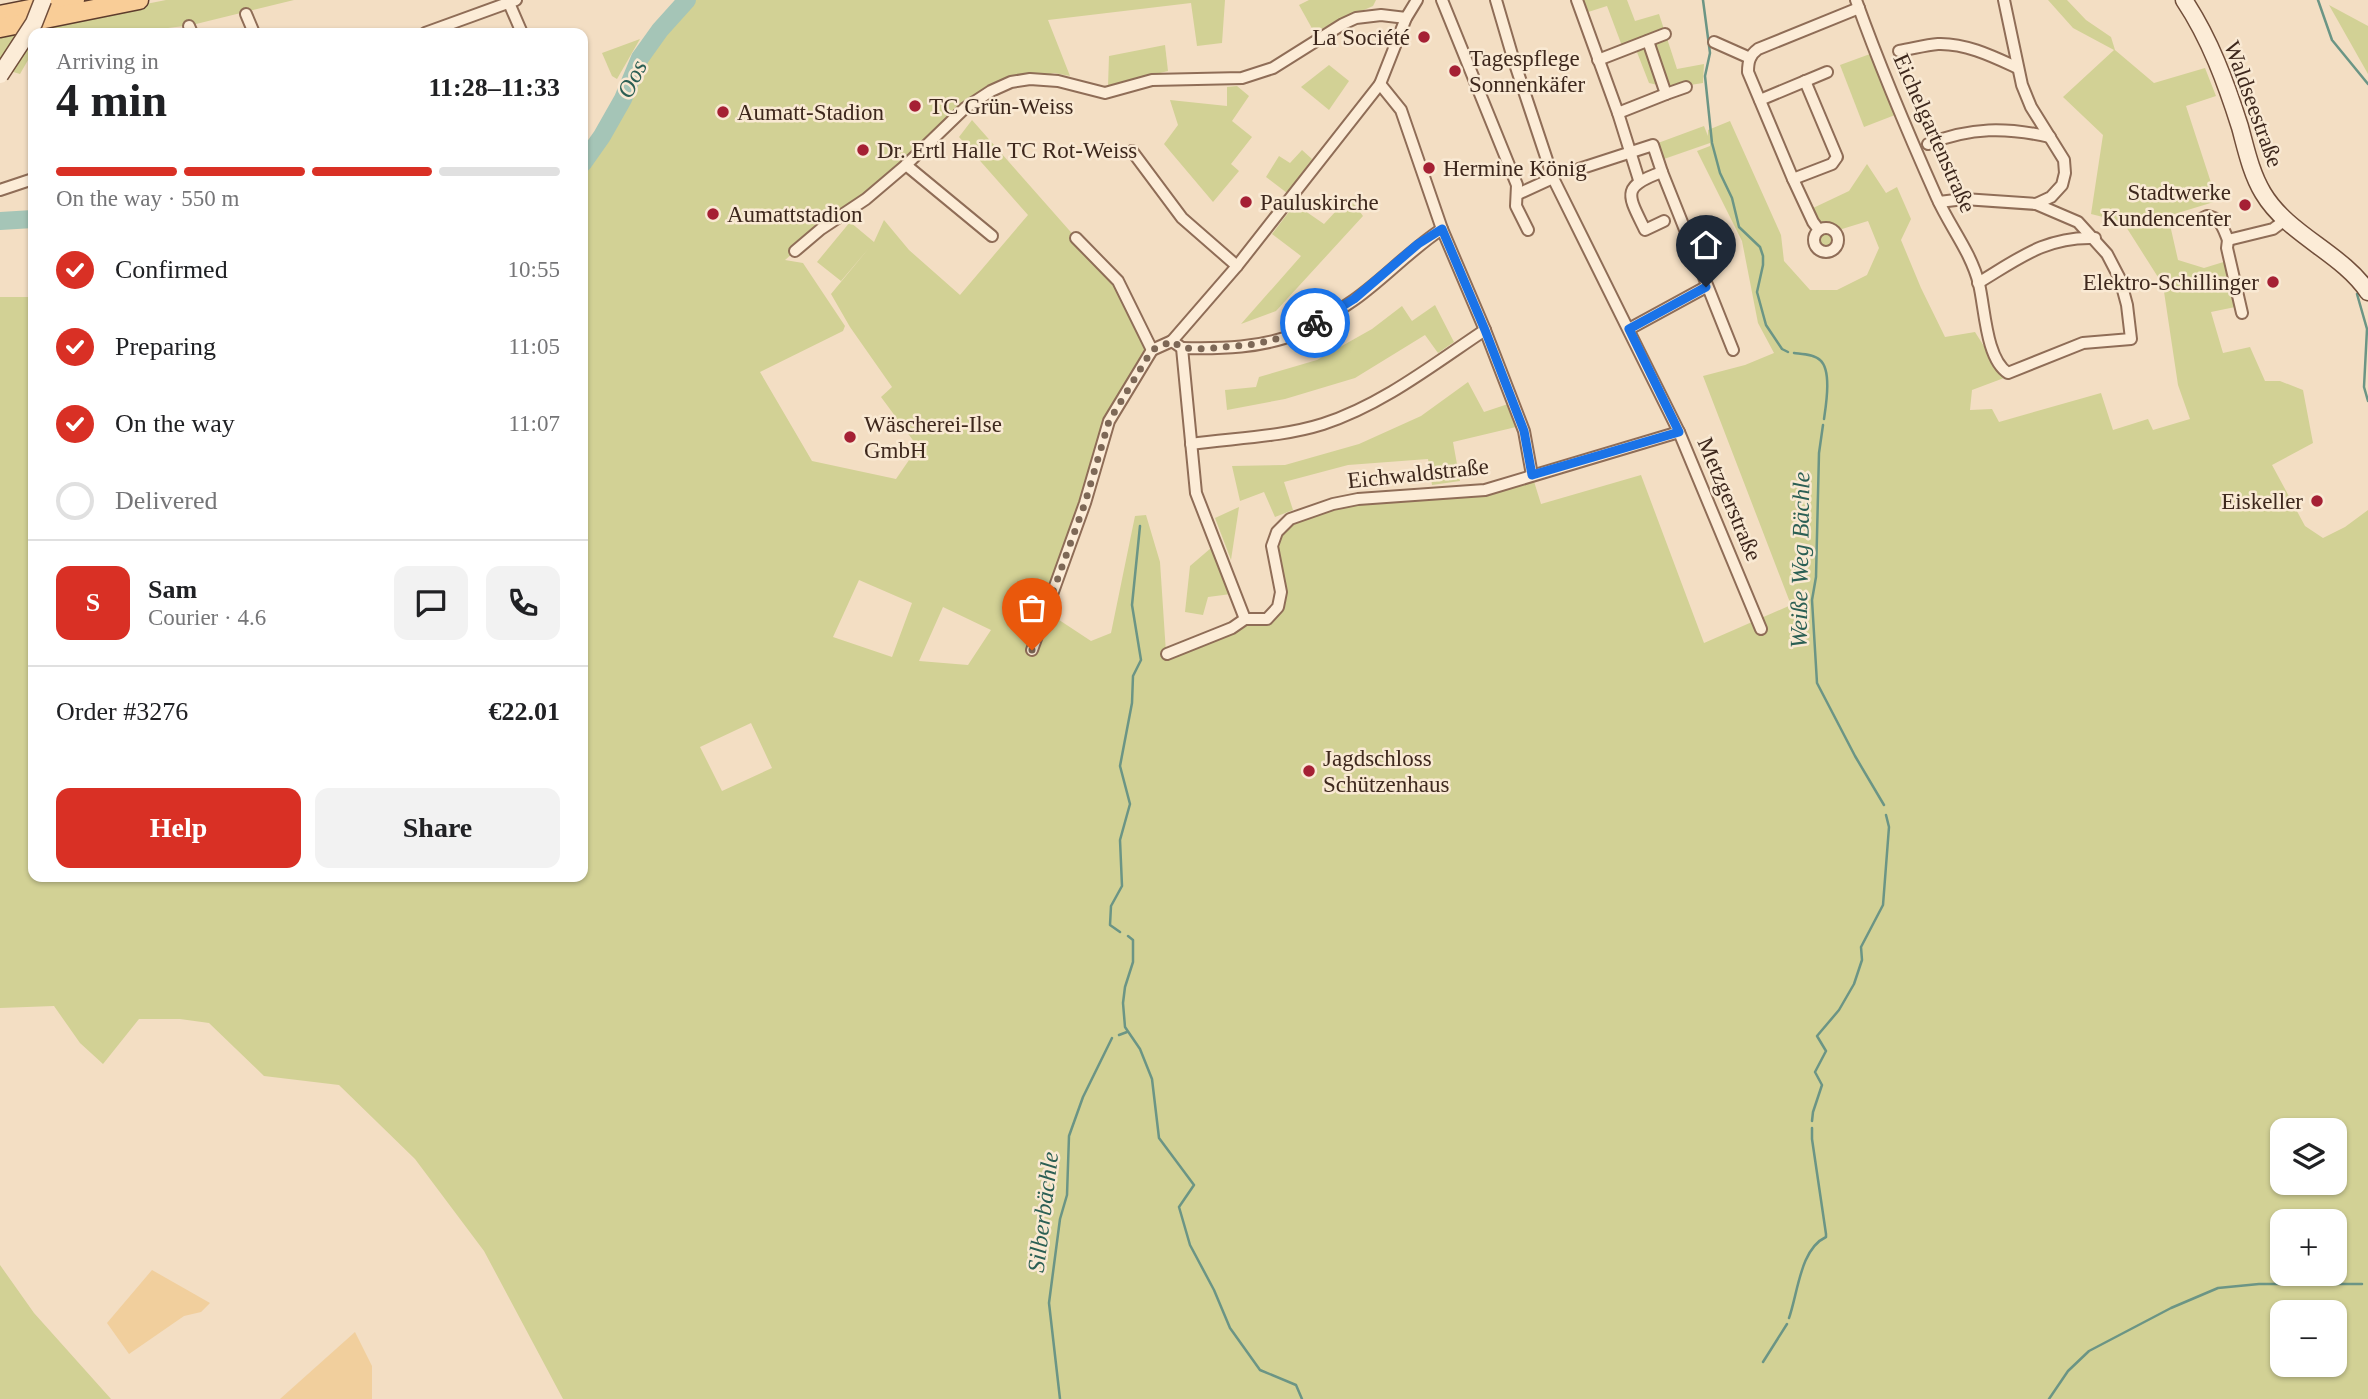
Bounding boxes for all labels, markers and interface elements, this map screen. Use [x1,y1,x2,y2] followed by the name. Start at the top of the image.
[1312,25,1410,50] place label: La Société
[1416,29,1432,45] marker: La Société
[2219,38,2288,171] street label: Waldseestraße
[1469,46,1586,97] place label: Tagespflege Sonnenkäfer
[56,49,159,74] text: Arriving in
[1888,50,1981,216] street label: Eichelgartenstraße
[612,56,652,102] water label: Oos
[1447,63,1463,79] marker: Tagespflege Sonnenkäfer
[429,73,560,102] text: 11:28–11:33
[56,75,167,126] text: 4 min
[929,94,1073,119] place label: TC Grün-Weiss
[907,98,923,114] marker: TC Grün-Weiss
[737,100,884,125] place label: Aumatt-Stadion
[715,104,731,120] marker: Aumatt-Stadion
[877,138,1137,163] place label: Dr. Ertl Halle TC Rot-Weiss
[855,142,871,158] marker: Dr. Ertl Halle TC Rot-Weiss
[1443,156,1587,181] place label: Hermine König
[1421,160,1437,176] marker: Hermine König
[2102,180,2231,231] place label: Stadtwerke Kundencenter
[56,186,239,211] text: On the way · 550 m
[1260,190,1379,215] place label: Pauluskirche
[1238,194,1254,210] marker: Pauluskirche
[2237,197,2253,213] marker: Stadtwerke Kundencenter
[727,202,863,227] place label: Aumattstadion
[705,206,721,222] marker: Aumattstadion
[1676,215,1736,287] pin
[1687,226,1725,264] icon: home
[56,251,94,289] icon: check
[115,255,228,284] text: Confirmed
[508,257,560,282] text: 10:55
[2083,270,2259,295] place label: Elektro-Schillinger
[2265,274,2281,290] marker: Elektro-Schillinger
[1280,288,1350,358] courier
[1296,304,1334,342] icon: bike
[56,328,94,366] icon: check
[115,332,216,361] text: Preparing
[508,334,560,359] text: 11:05
[56,405,94,443] icon: check
[115,409,235,438] text: On the way
[508,411,560,436] text: 11:07
[864,412,1002,463] place label: Wäscherei-Ilse GmbH
[842,429,858,445] marker: Wäscherei-Ilse GmbH
[1692,434,1767,565] street label: Metzgerstraße
[1346,454,1490,493] street label: Eichwaldstraße
[1785,471,1815,649] water label: Weiße Weg Bächle
[115,486,218,515] text: Delivered
[2221,489,2303,514] place label: Eiskeller
[2309,493,2325,509] marker: Eiskeller
[394,566,468,640] button: chat
[486,566,560,640] button: phone
[148,575,197,604] text: Sam
[1002,578,1062,650] pin
[86,588,100,617] text: S
[1013,589,1051,627] icon: bag
[148,605,266,630] text: Courier · 4.6
[56,697,188,726] text: Order #3276
[489,697,560,726] text: €22.01
[1323,746,1450,797] place label: Jagdschloss Schützenhaus
[1301,763,1317,779] marker: Jagdschloss Schützenhaus
[56,788,301,868] button: Help
[315,788,560,868] button: Share
[2270,1118,2347,1377] map controls
[2270,1118,2347,1195] button: layers
[1023,1150,1063,1274] water label: Silberbächle
[2270,1209,2347,1286] button: +
[2270,1300,2347,1377] button: −

